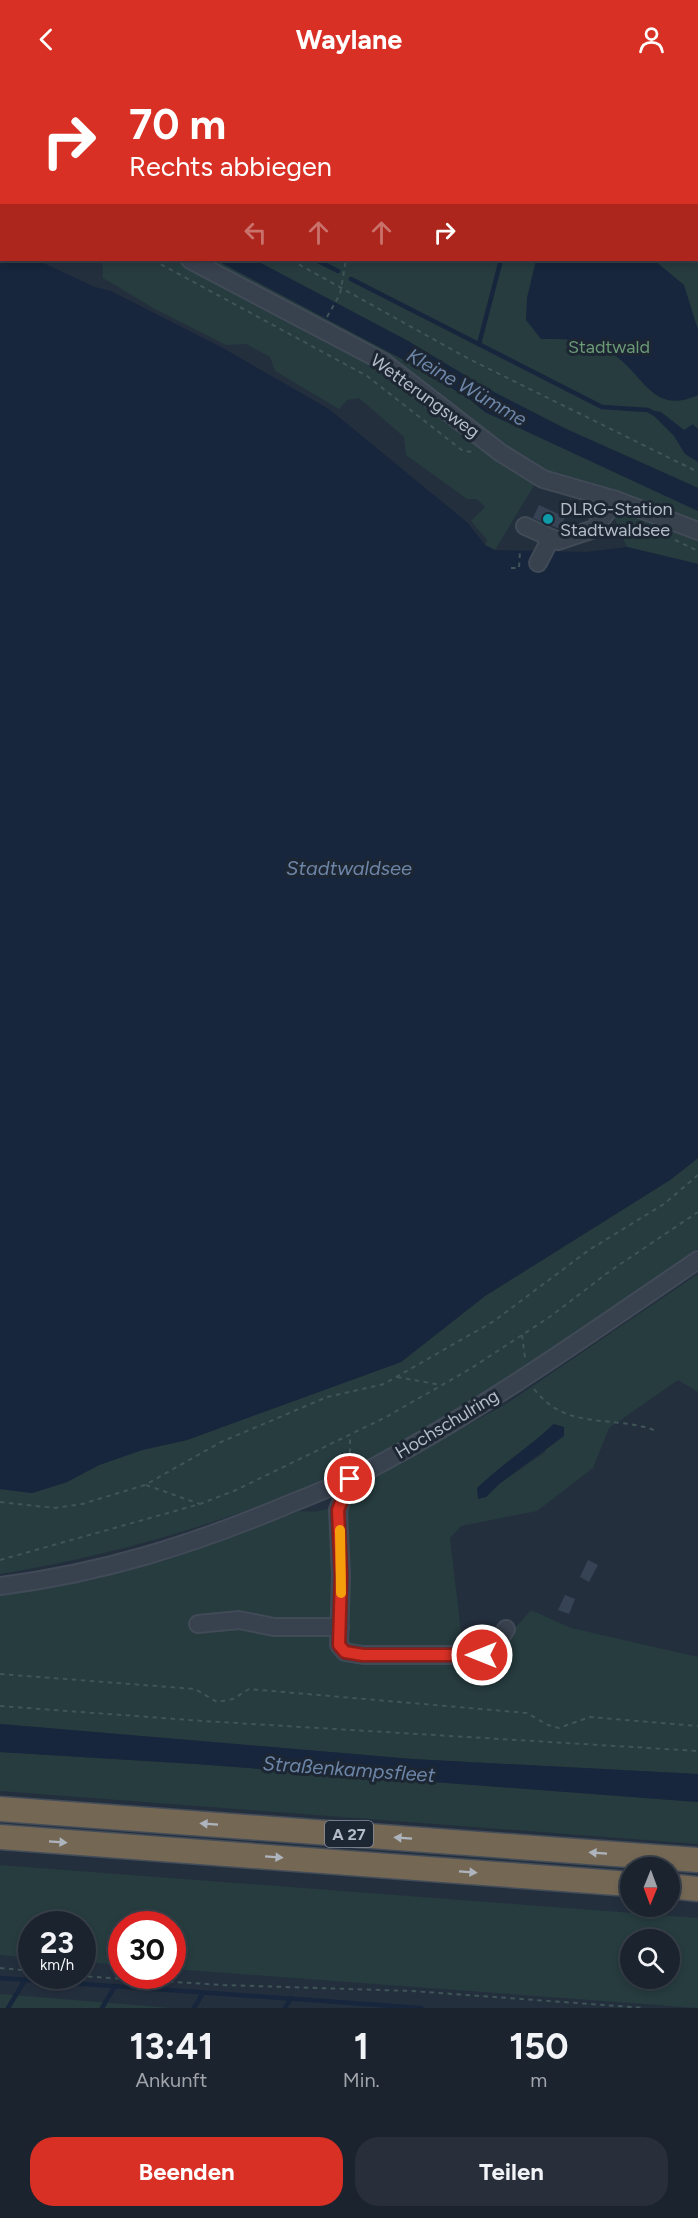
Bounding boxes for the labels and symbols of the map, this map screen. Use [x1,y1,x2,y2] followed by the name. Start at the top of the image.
[568,336,650,358] park label: Stadtwald
[403,343,531,431] water label: Kleine Wümme
[366,349,484,443] street label: Wetterungsweg
[560,498,673,541] place label: DLRG-Station Stadtwaldsee
[541,512,555,526] marker: DLRG-Station Stadtwaldsee
[286,856,412,880] water label: Stadtwaldsee
[391,1384,503,1464] street label: Hochschulring
[324,1453,375,1504] pin
[450,1623,514,1687] position arrow
[262,1751,436,1787] water label: Straßenkampsfleet
[199,1819,218,1829] one-way arrow
[325,1821,373,1847] road number: A 27
[394,1833,413,1843] one-way arrow
[49,1837,68,1846] one-way arrow
[588,1848,607,1857] one-way arrow
[264,1852,283,1862] one-way arrow
[620,1857,680,1917] north arrow
[459,1867,478,1876] one-way arrow
[108,1911,186,1989] speed limit sign: 30

